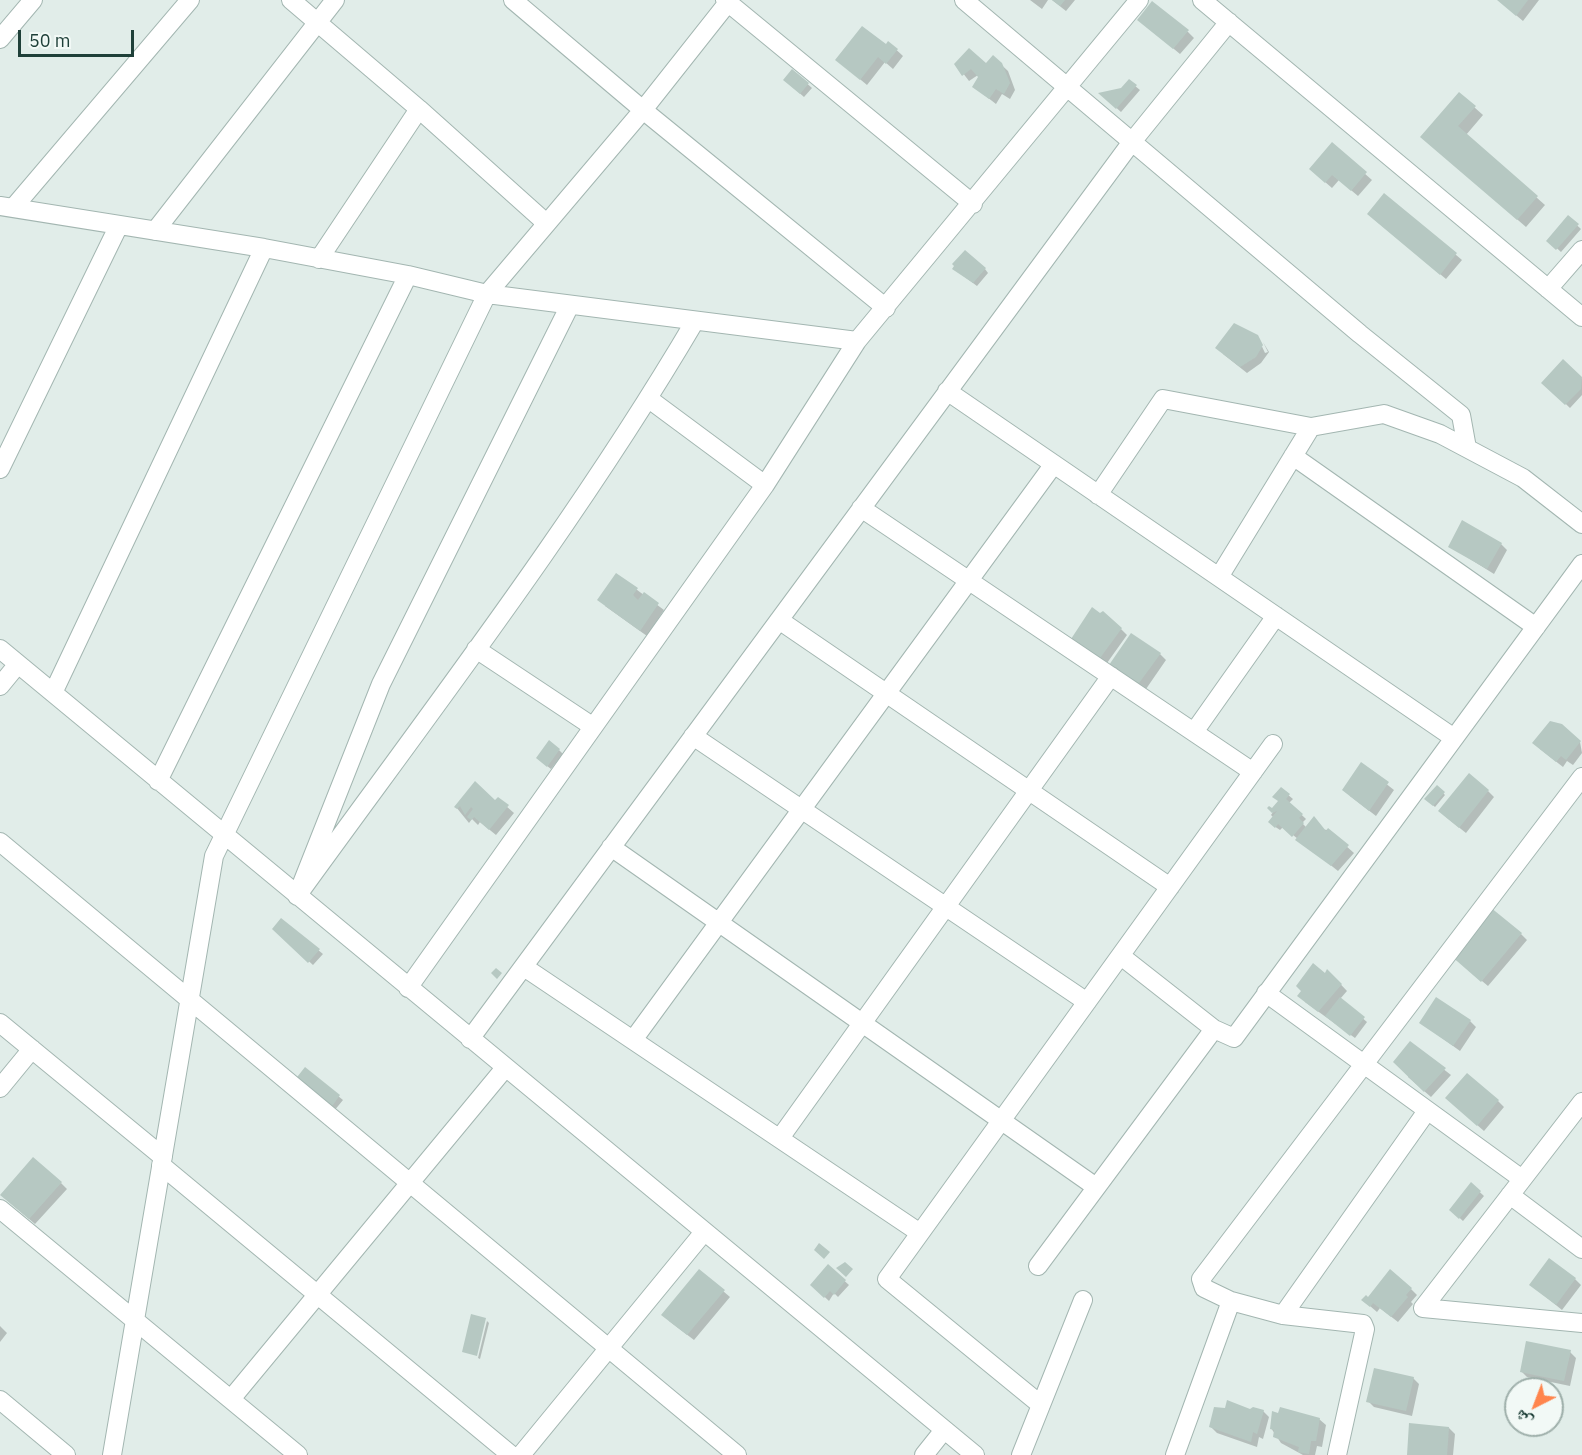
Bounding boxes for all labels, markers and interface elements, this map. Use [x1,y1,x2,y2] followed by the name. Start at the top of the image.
[21,18,136,56] scale bar
[29,29,71,52] text: 50 m
[1504,1377,1564,1437] north arrow
[1510,1406,1536,1432] text: ش

